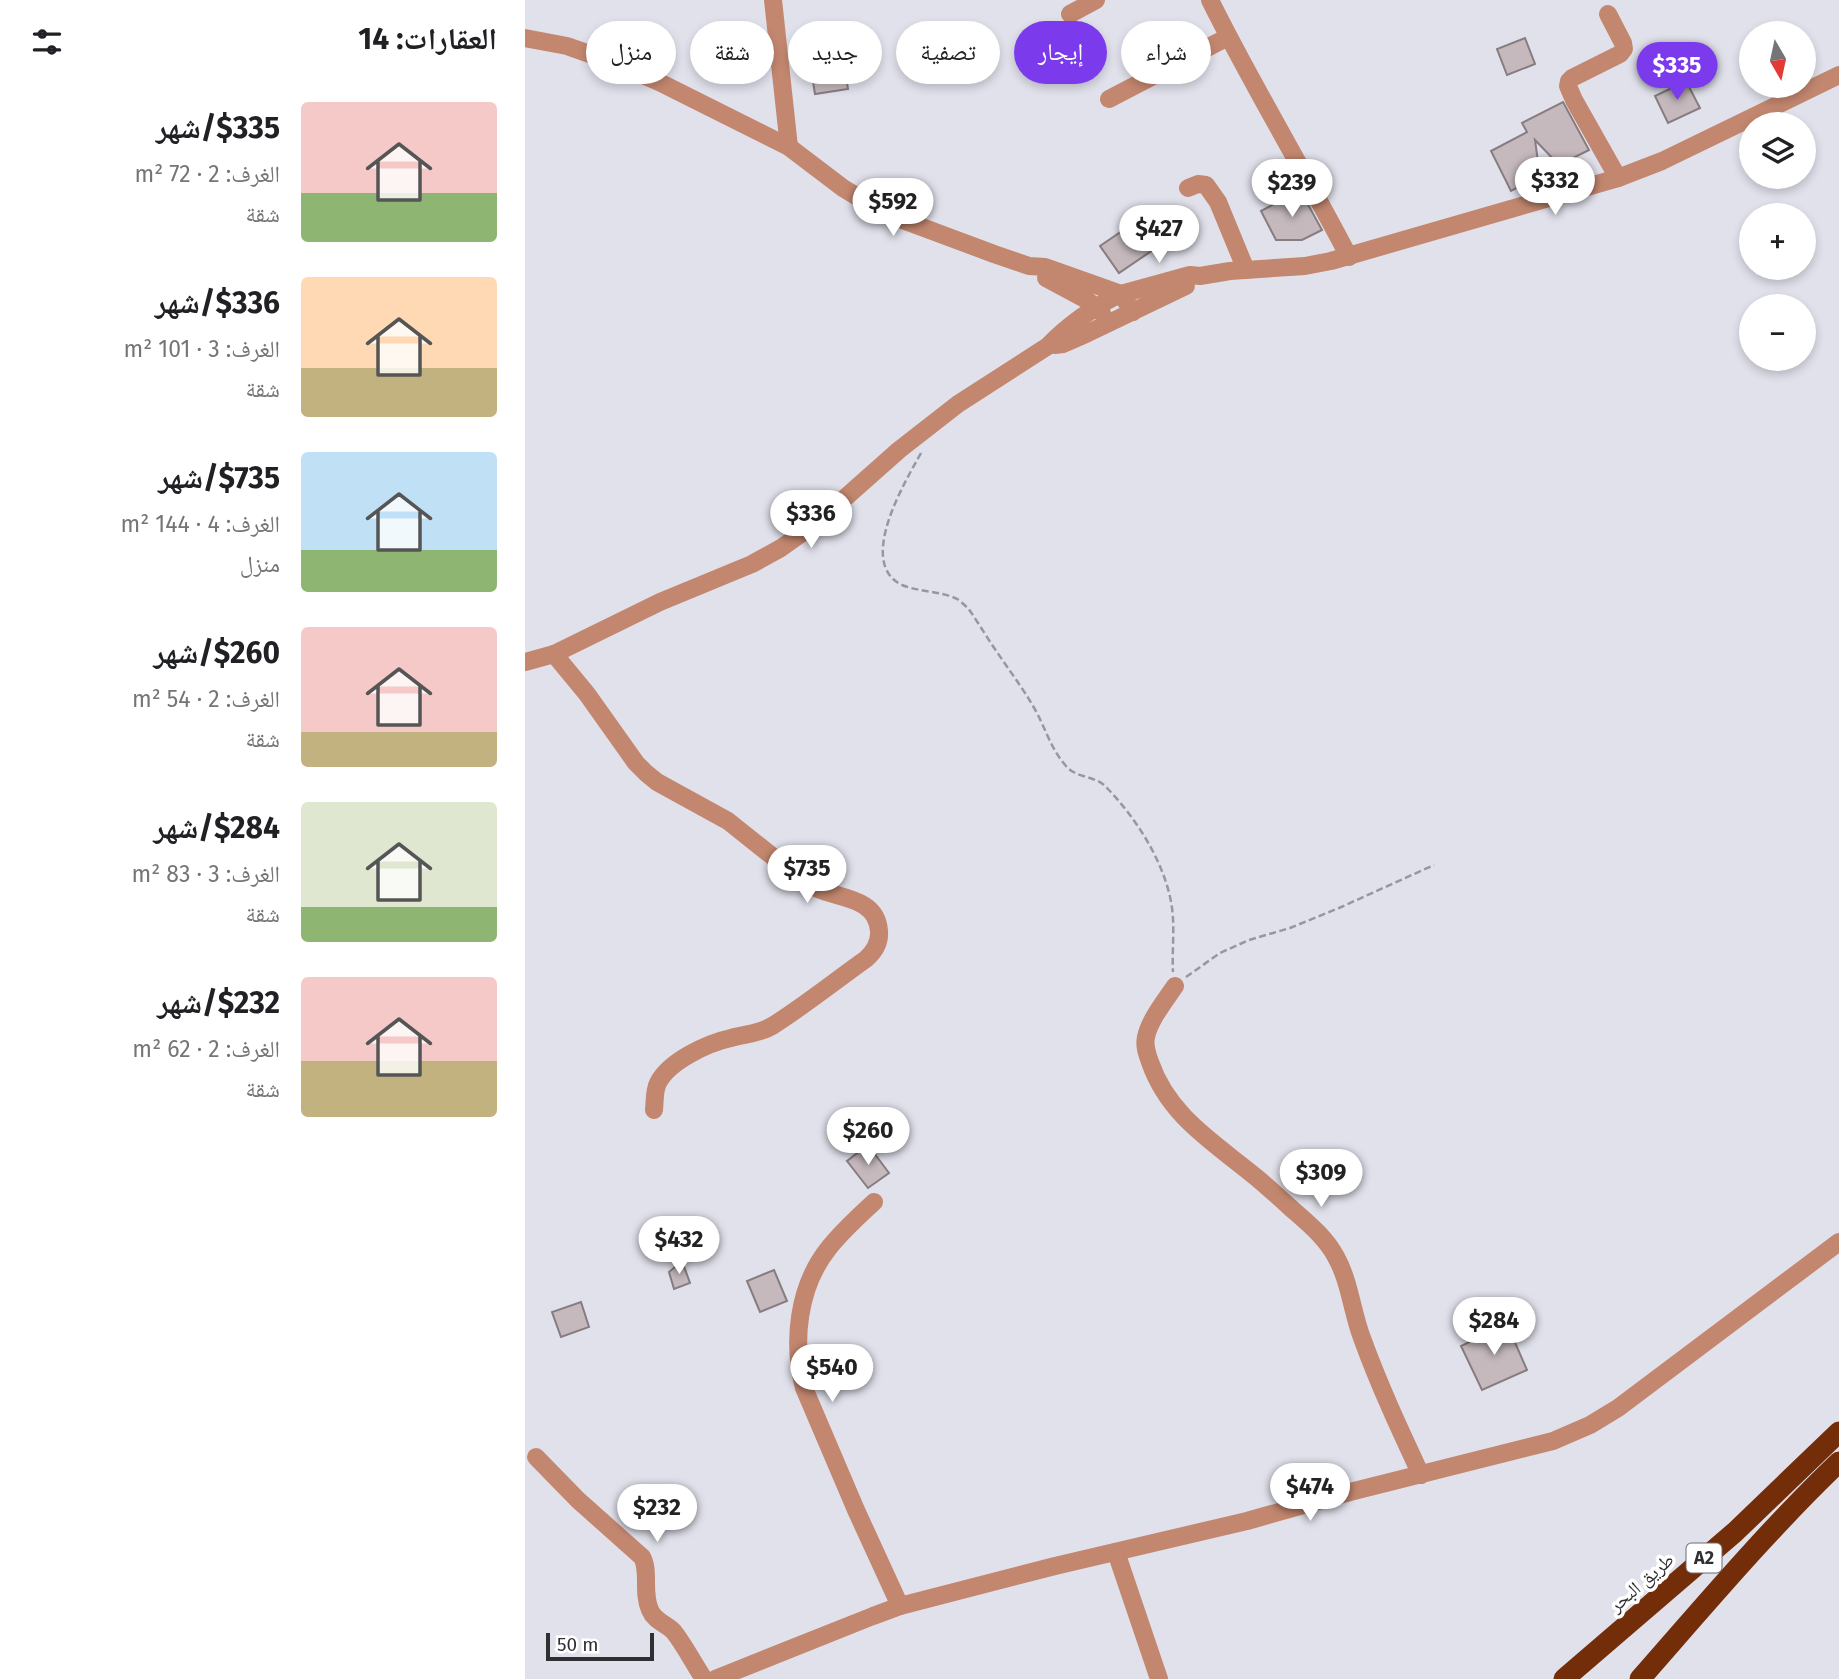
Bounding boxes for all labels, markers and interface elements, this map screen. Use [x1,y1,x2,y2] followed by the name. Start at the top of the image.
[358,21,497,57] text: العقارات: 14
[586,21,676,84] chip: منزل
[690,21,774,84] chip: شقة
[788,21,882,84] chip: جديد
[896,21,1000,84] chip: تصفية
[1014,21,1107,84] chip: إيجار
[1121,21,1211,84] chip: شراء
[1739,21,1817,98] north arrow
[1739,21,1816,371] map controls
[28,23,66,61] icon: filters
[1636,42,1718,102] pin: $335
[1653,51,1701,79] text: $335
[156,110,280,146] text: $335/شهر
[1739,112,1816,189] button: layers
[357,130,441,214] icon: home
[1514,158,1596,217] pin: $332
[134,160,280,188] text: الغرف: 2 · 72 m²
[1251,160,1333,219] pin: $239
[1531,166,1579,194] text: $332
[1268,168,1316,196] text: $239
[852,178,934,238] pin: $592
[869,187,917,215] text: $592
[246,200,280,228] text: شقة
[1739,203,1816,280] button: +
[1118,205,1200,265] pin: $427
[1135,214,1183,242] text: $427
[155,285,280,321] text: $336/شهر
[1739,294,1816,371] button: −
[357,305,441,389] icon: home
[123,335,280,363] text: الغرف: 3 · 101 m²
[246,375,280,403] text: شقة
[158,460,280,496] text: $735/شهر
[357,480,441,564] icon: home
[770,490,852,550] pin: $336
[786,499,836,527] text: $336
[120,510,280,538] text: الغرف: 4 · 144 m²
[240,550,280,578] text: منزل
[153,635,280,671] text: $260/شهر
[357,655,441,739] icon: home
[132,685,280,713] text: الغرف: 2 · 54 m²
[246,725,280,753] text: شقة
[154,810,280,846] text: $284/شهر
[357,830,441,914] icon: home
[766,846,848,905] pin: $735
[783,854,831,882] text: $735
[131,860,280,888] text: الغرف: 3 · 83 m²
[246,900,280,928] text: شقة
[157,985,280,1021] text: $232/شهر
[357,1005,441,1089] icon: home
[132,1035,280,1063] text: الغرف: 2 · 62 m²
[246,1075,280,1103] text: شقة
[827,1108,909,1167] pin: $260
[843,1116,893,1144] text: $260
[1280,1150,1362,1209] pin: $309
[1296,1158,1346,1186] text: $309
[638,1216,720,1276] pin: $432
[655,1225,703,1253] text: $432
[1453,1298,1535,1357] pin: $284
[1469,1306,1519,1334] text: $284
[791,1344,873,1404] pin: $540
[806,1353,858,1381] text: $540
[1269,1464,1351,1523] pin: $474
[1286,1472,1334,1500] text: $474
[616,1484,698,1544] pin: $232
[633,1493,681,1521] text: $232
[1687,1544,1721,1573] road number: A2
[1603,1548,1678,1617] street label: طريق البحر
[546,1630,655,1662] scale bar
[557,1633,598,1656] text: 50 m

